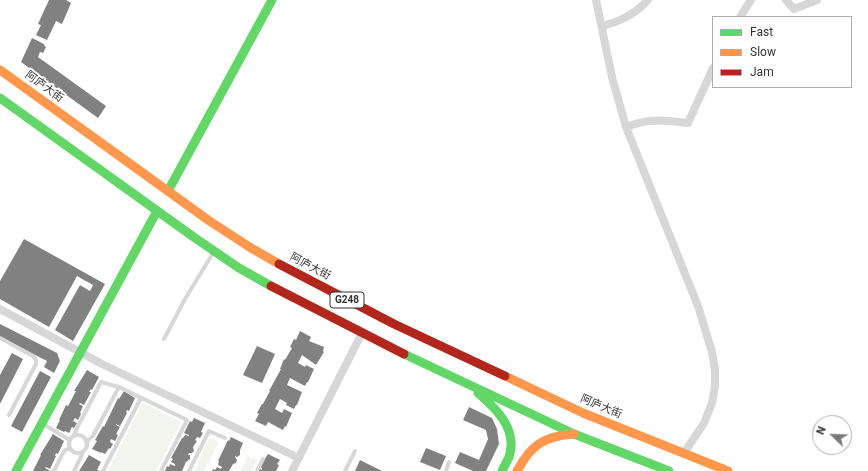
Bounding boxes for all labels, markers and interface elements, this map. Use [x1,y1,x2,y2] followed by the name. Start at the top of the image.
[712,16,852,88] legend
[750,25,773,39] text: Fast
[750,45,776,59] text: Slow
[750,65,774,79] text: Jam
[22,69,66,105] street label: 阿庐大街
[287,251,333,283] street label: 阿庐大街
[330,292,364,308] road number: G248
[578,392,624,422] street label: 阿庐大街
[812,415,852,455] north arrow
[814,424,829,437] text: N

